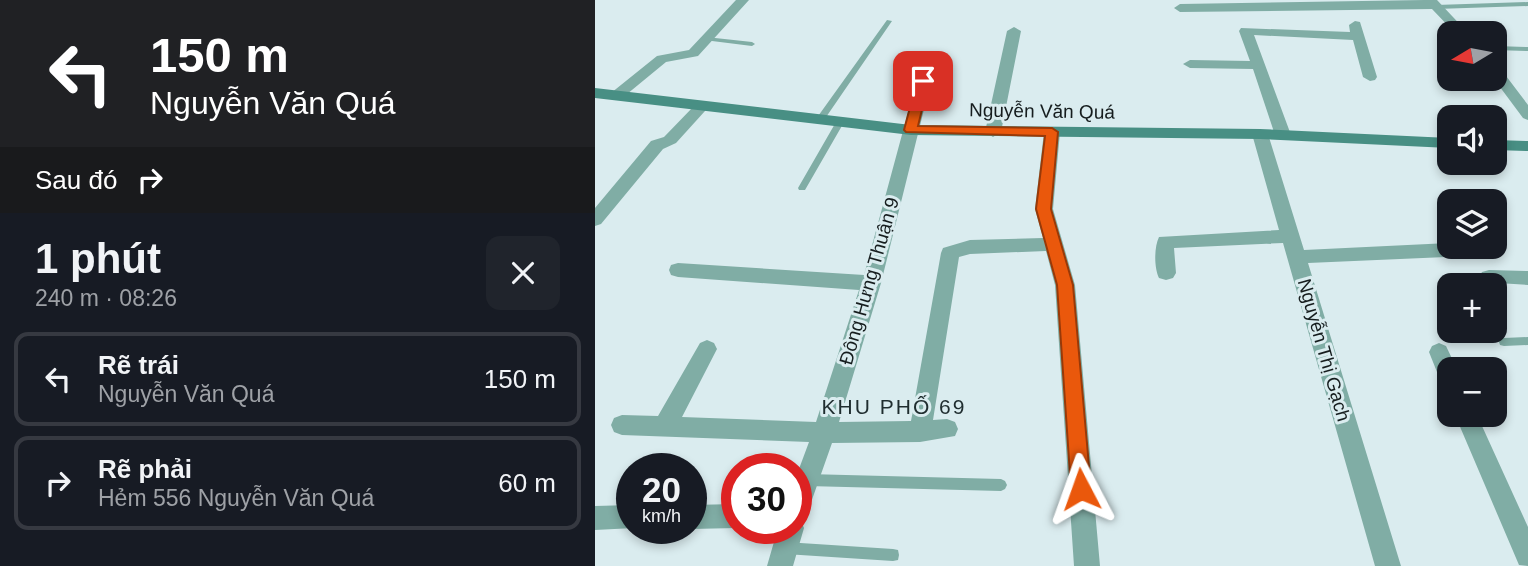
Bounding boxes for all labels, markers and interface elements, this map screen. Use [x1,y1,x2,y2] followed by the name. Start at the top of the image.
[1437,21,1507,91] north arrow
[1437,21,1507,427] map controls
[35,28,126,119] icon: left
[150,28,289,82] text: 150 m
[893,51,953,111] pin
[904,62,942,100] icon: arrive
[150,85,396,121] text: Nguyễn Văn Quá
[969,99,1115,123] street label: Nguyễn Văn Quá
[1437,105,1507,175] button: sound
[131,161,169,199] icon: right
[35,165,117,195] text: Sau đó
[1437,189,1507,259] button: layers
[835,195,903,367] street label: Đông Hưng Thuận 9
[35,235,161,282] text: 1 phút
[486,236,560,310] button: close
[1437,273,1507,343] button: +
[1294,276,1354,424] street label: Nguyễn Thị Gạch
[35,285,177,311] text: 240 m · 08:26
[98,350,179,380] text: Rẽ trái
[1437,357,1507,427] button: −
[39,360,77,398] icon: left
[484,364,556,394] text: 150 m
[98,381,274,407] text: Nguyễn Văn Quá
[822,395,966,418] district label: KHU PHỐ 69
[1044,452,1118,526] position arrow
[721,453,812,544] speed limit sign: 30
[98,454,192,484] text: Rẽ phải
[39,464,77,502] icon: right
[498,468,556,498] text: 60 m
[642,470,681,509] text: 20
[98,485,374,511] text: Hẻm 556 Nguyễn Văn Quá
[642,506,681,526] text: km/h

